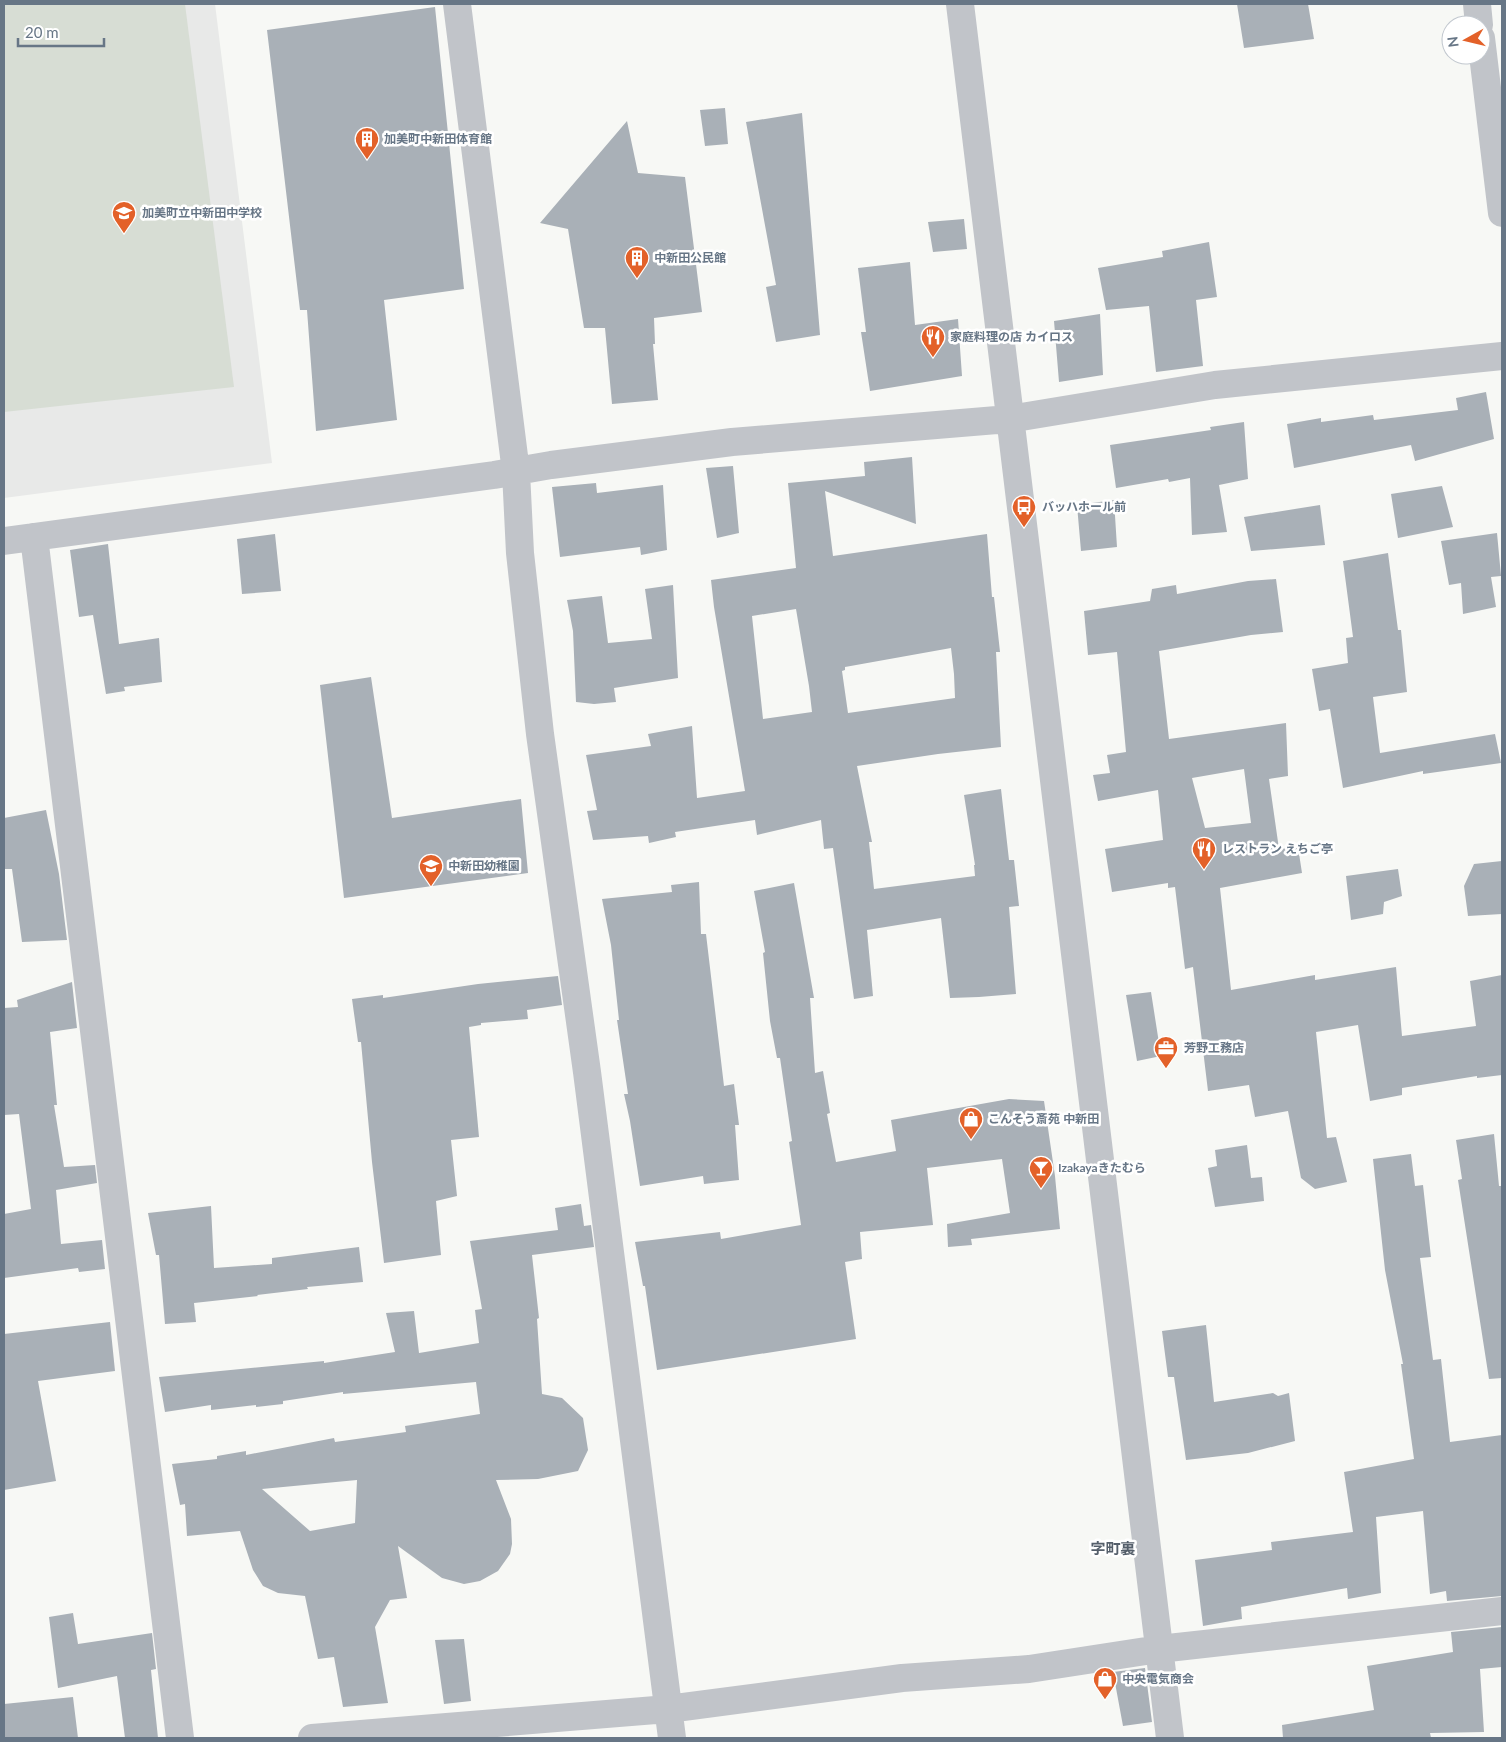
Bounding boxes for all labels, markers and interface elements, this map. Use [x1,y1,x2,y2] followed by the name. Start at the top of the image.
[18,15,104,47] scale bar
[1441,15,1491,65] north arrow
[25,23,59,41] text: 20 m
[1443,35,1462,48] text: N
[354,126,380,160] building icon: 加美町中新田体育館
[384,131,492,146] place label: 加美町中新田体育館
[111,200,137,234] school or university icon: 加美町立中新田中学校
[142,205,262,220] place label: 加美町立中新田中学校
[624,245,650,279] building icon: 中新田公民館
[654,250,726,265] place label: 中新田公民館
[920,324,946,358] restaurant icon: 家庭料理の店 カイロス
[950,329,1073,344] place label: 家庭料理の店 カイロス
[1011,494,1037,528] bus stop icon: バッハホール前
[1042,499,1126,514] place label: バッハホール前
[1191,836,1217,870] restaurant icon: レストラン えちご亭
[1222,841,1333,856] place label: レストラン えちご亭
[418,853,444,887] school or university icon: 中新田幼稚園
[448,858,520,873] place label: 中新田幼稚園
[1153,1035,1179,1069] office icon: 芳野工務店
[1184,1040,1244,1055] place label: 芳野工務店
[958,1106,984,1140] shop icon: こんそう斎苑 中新田
[988,1111,1099,1126] place label: こんそう斎苑 中新田
[1028,1155,1054,1189] bar icon: Izakayaきたむら
[1058,1160,1146,1175] place label: Izakayaきたむら
[1090,1539,1136,1557] district label: 字町裏
[1092,1666,1118,1700] shop icon: 中央電気商会
[1122,1671,1194,1686] place label: 中央電気商会

